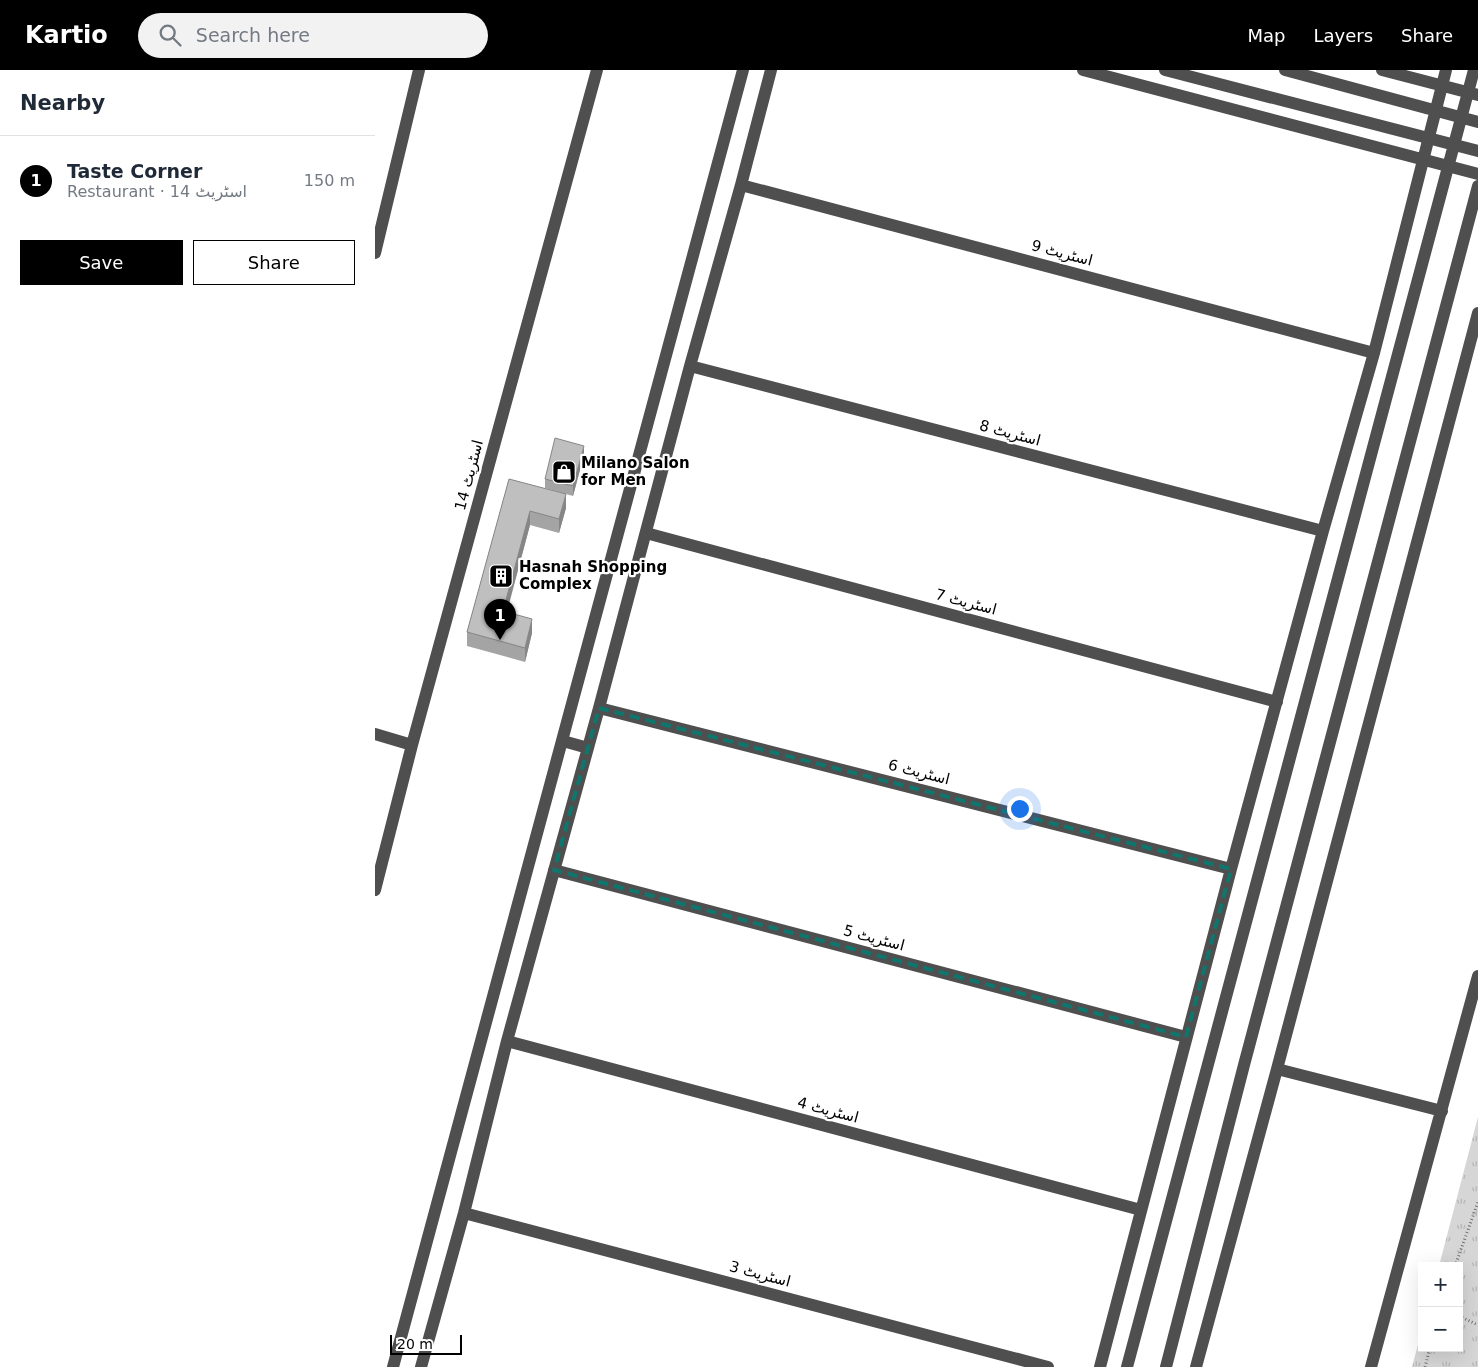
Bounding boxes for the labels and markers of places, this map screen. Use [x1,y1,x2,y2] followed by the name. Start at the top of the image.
[581,454,690,489] place label: Milano Salon for Men
[551,459,577,485] shop icon: Milano Salon for Men
[519,558,667,593] place label: Hasnah Shopping Complex
[488,563,514,589] building icon: Hasnah Shopping Complex
[484,599,516,640] pin: 1

